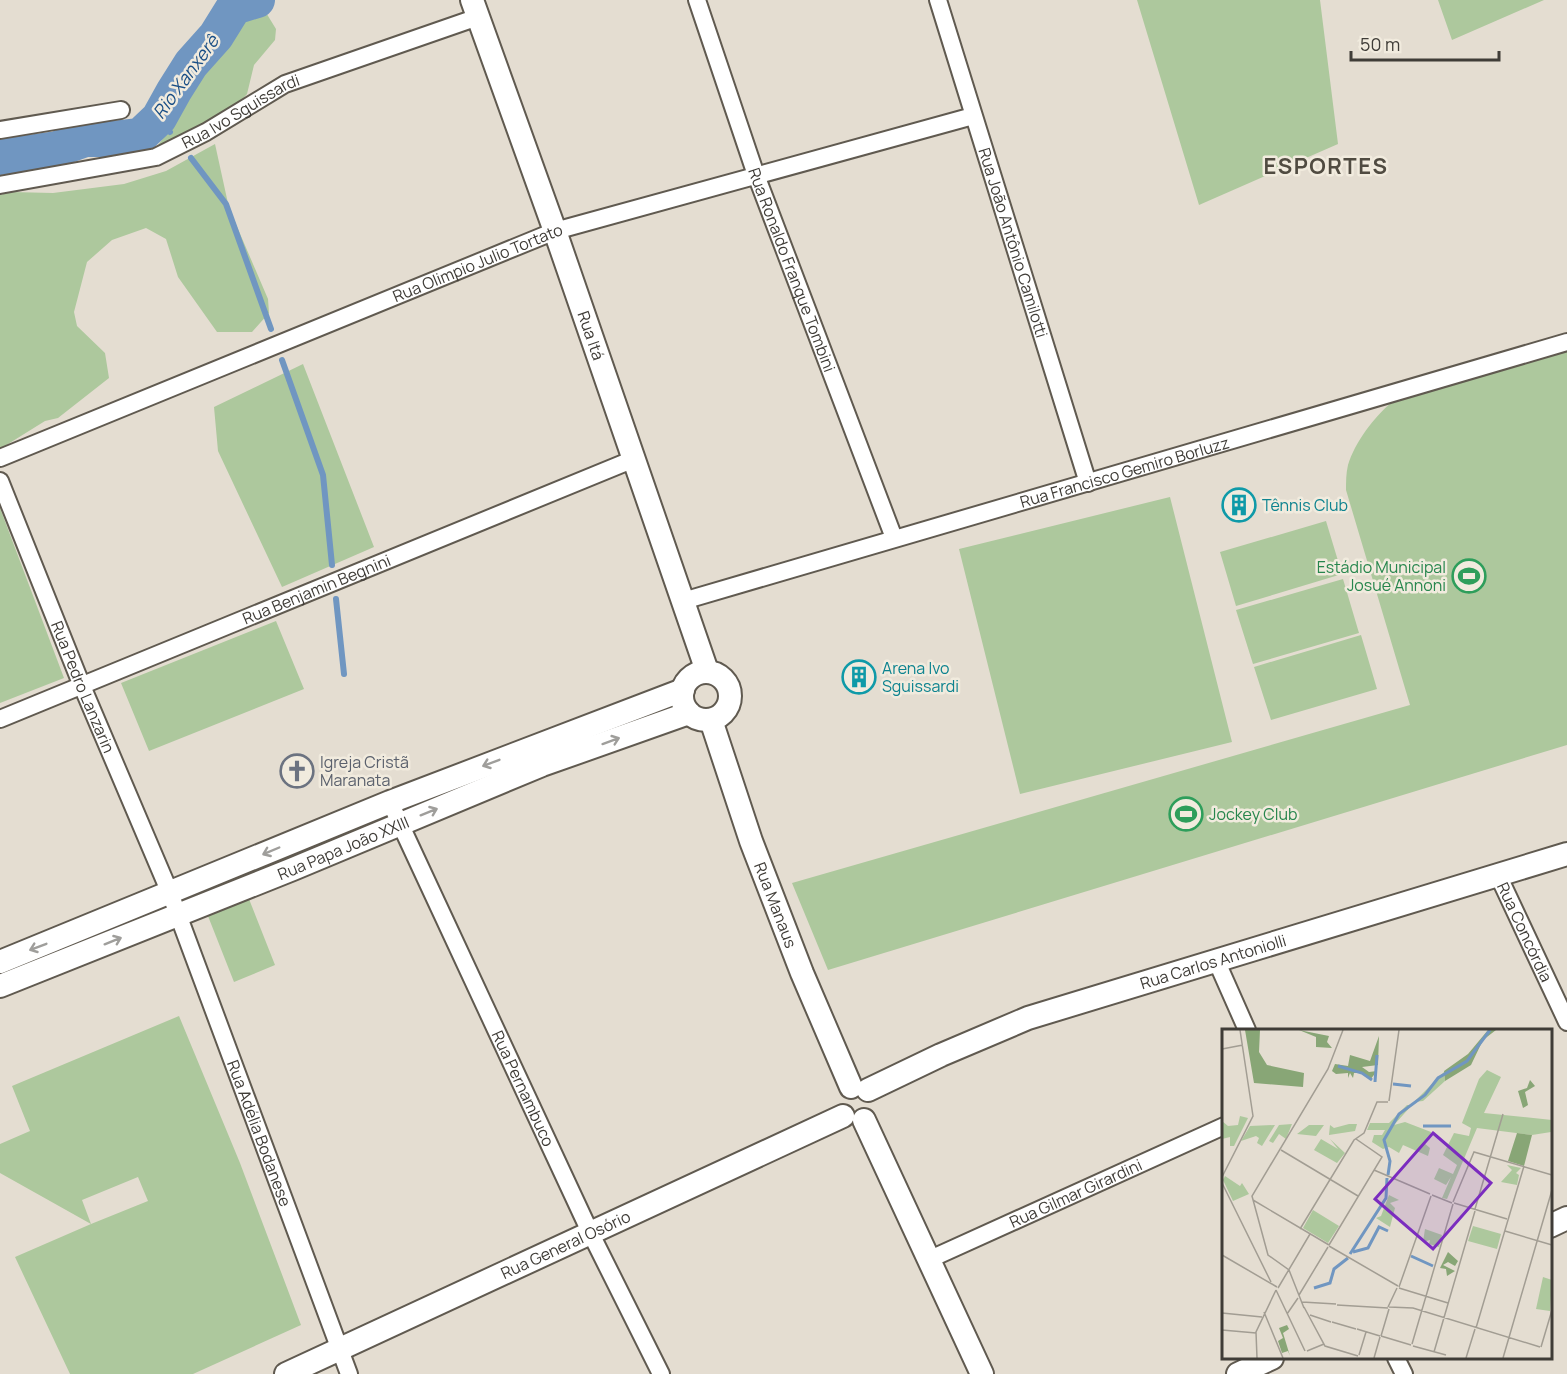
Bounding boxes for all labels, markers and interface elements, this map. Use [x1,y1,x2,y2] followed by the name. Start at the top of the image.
[1351,24,1500,62] scale bar
[147,29,225,123] water label: Rio Xanxerê
[1360,32,1400,56] text: 50 m
[178,69,303,153] street label: Rua Ivo Sguissardi
[973,145,1053,340] street label: Rua João Antônio Camilotti
[1264,151,1388,181] district label: ESPORTES
[743,165,841,375] street label: Rua Ronaldo Franque Tombini
[389,218,565,307] street label: Rua Olimpio Julio Tortato
[572,308,610,363] street label: Rua Itá
[1017,431,1232,513] street label: Rua Francisco Gemiro Borluzz
[1221,487,1257,523] building icon: Tênnis Club
[1262,494,1348,516] place label: Tênnis Club
[239,549,394,629] street label: Rua Benjamin Begnini
[1317,556,1446,596] place label: Estádio Municipal Josué Annoni
[1451,558,1487,594] sports icon: Estádio Municipal Josué Annoni
[46,618,120,756] street label: Rua Pedro Lanzarin
[882,657,959,697] place label: Arena Ivo Sguissardi
[841,659,877,695] building icon: Arena Ivo Sguissardi
[601,734,620,745] one-way arrow
[320,751,409,791] place label: Igreja Cristã Maranata
[279,753,315,789] church icon: Igreja Cristã Maranata
[482,759,501,770] one-way arrow
[1168,796,1204,832] sports icon: Jockey Club
[1209,803,1298,825] place label: Jockey Club
[420,806,438,817] one-way arrow
[274,811,412,885] street label: Rua Papa João XXIII
[262,846,280,857] one-way arrow
[749,859,802,951] street label: Rua Manaus
[1492,879,1558,986] street label: Rua Concórdia
[1137,929,1289,994] street label: Rua Carlos Antoniolli
[103,935,122,946] one-way arrow
[29,943,48,954] one-way arrow
[487,1027,560,1150] street label: Rua Pernambuco
[1222,1029,1552,1359] inset map
[222,1057,297,1209] street label: Rua Adélia Bodanese
[1006,1154,1145,1233] street label: Rua Gilmar Girardini
[497,1205,634,1284] street label: Rua General Osório

